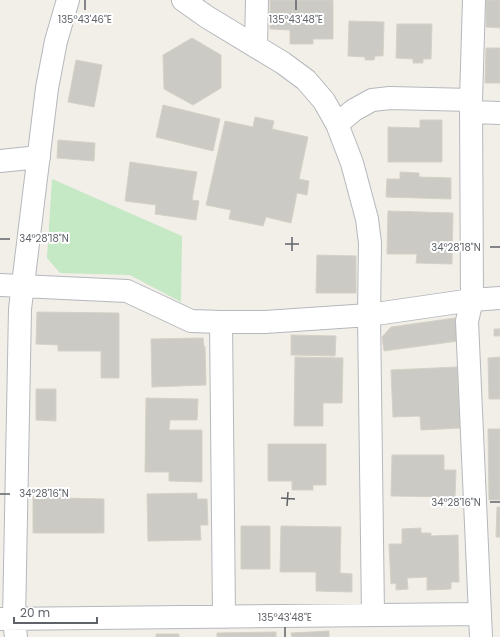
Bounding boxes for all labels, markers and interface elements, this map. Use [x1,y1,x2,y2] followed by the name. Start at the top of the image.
[58,12,112,27] text: 135°43'46"E
[269,12,323,27] text: 135°43'48"E
[19,231,69,246] text: 34°28'18"N
[431,240,481,255] text: 34°28'18"N
[19,486,69,501] text: 34°28'16"N
[431,495,481,510] text: 34°28'16"N
[14,599,97,625] scale bar
[20,604,50,621] text: 20 m
[258,610,312,625] text: 135°43'48"E

